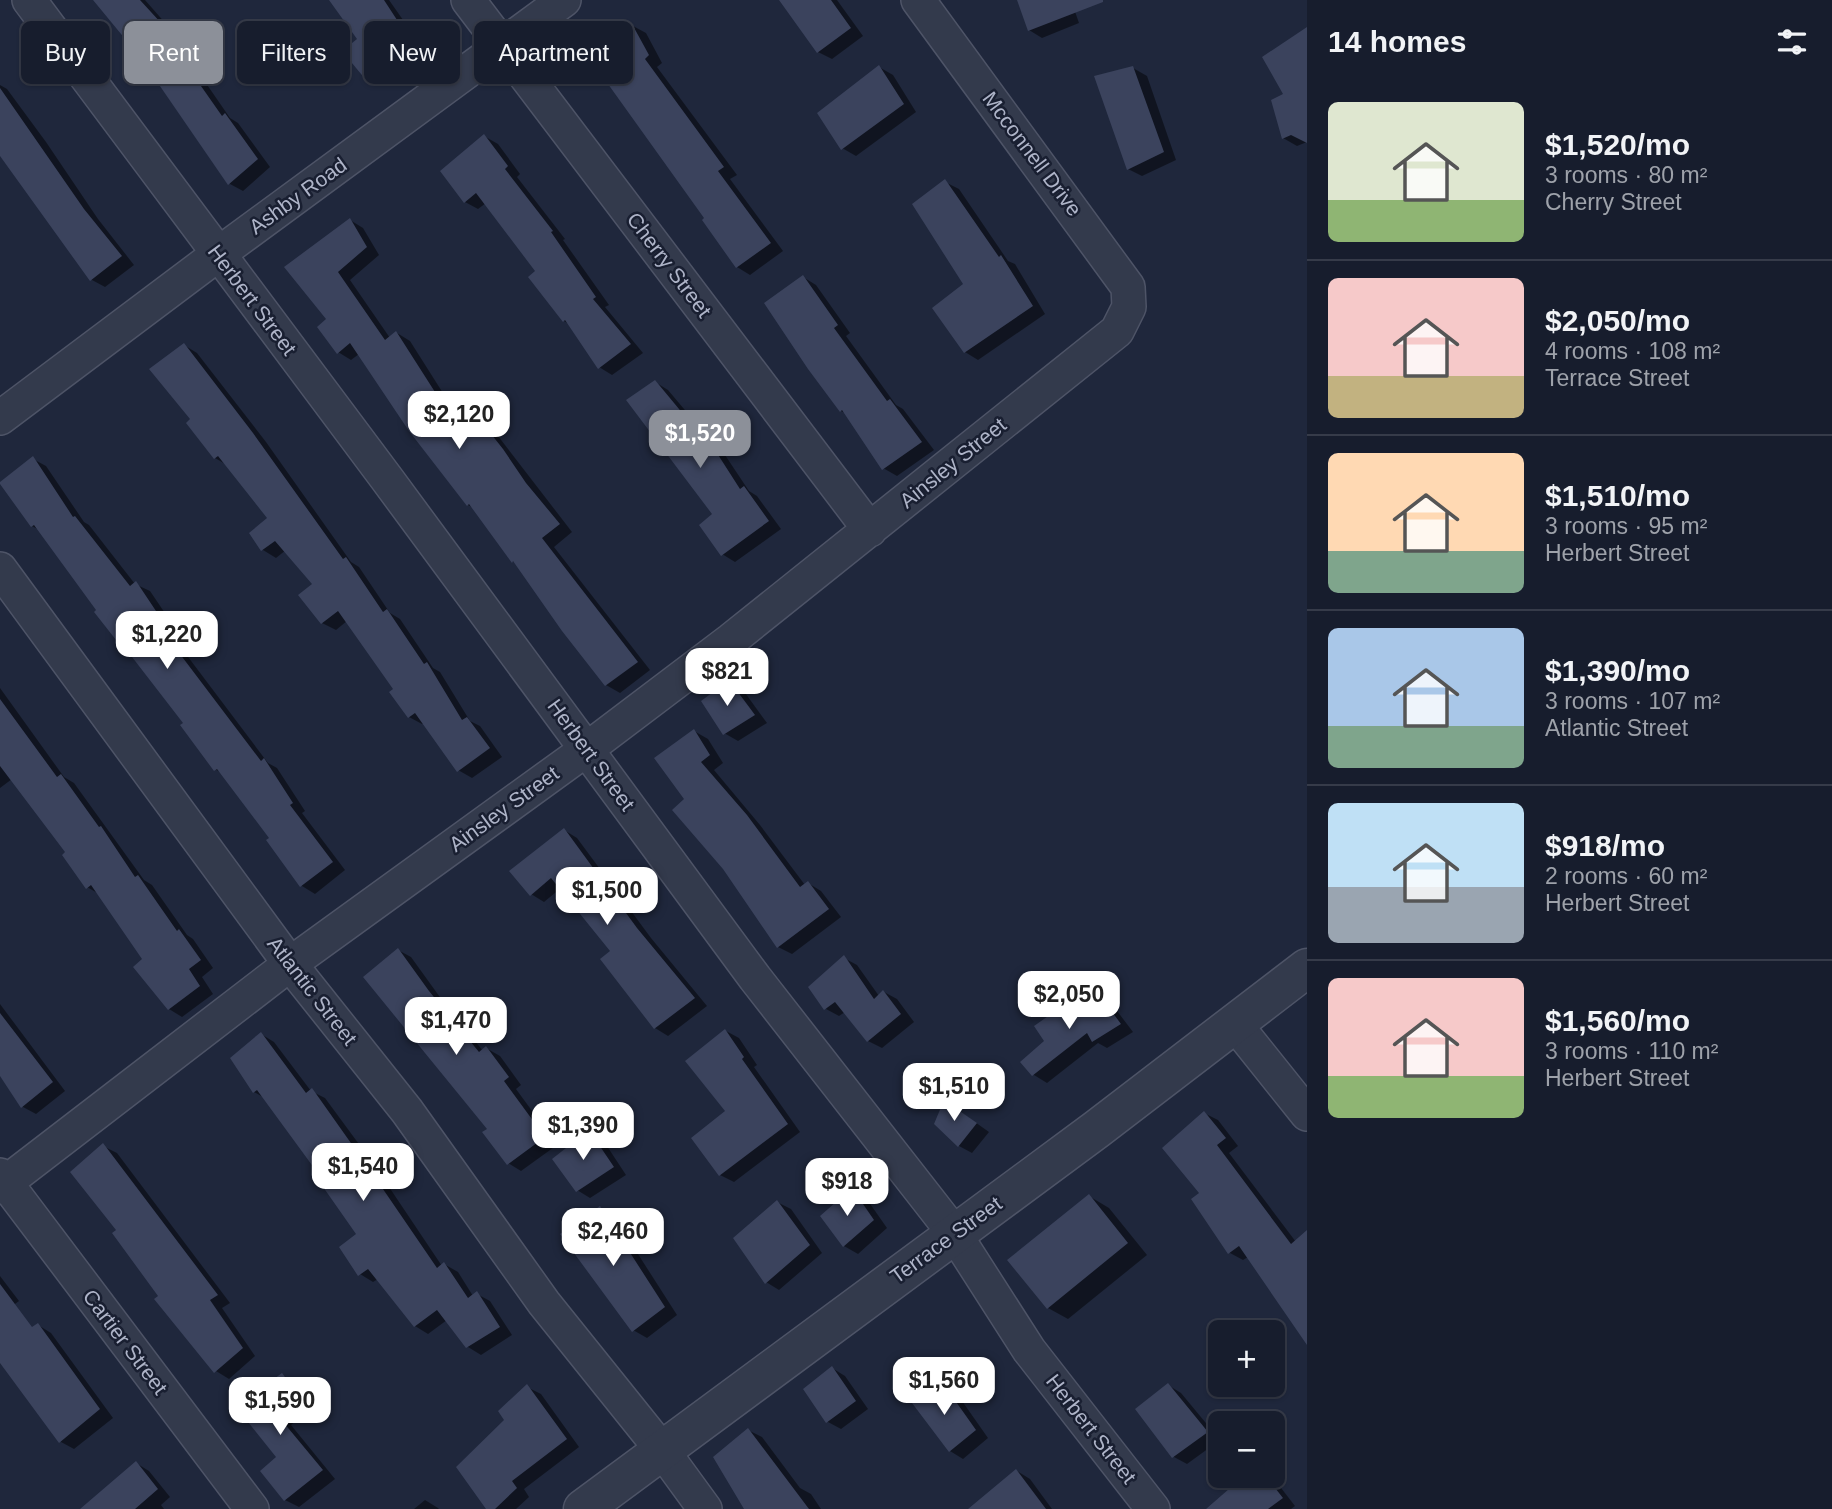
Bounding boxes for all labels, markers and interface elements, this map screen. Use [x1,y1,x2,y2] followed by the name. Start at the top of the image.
[21,21,110,84] chip: Buy
[124,21,223,84] chip: Rent
[237,21,350,84] chip: Filters
[364,21,460,84] chip: New
[474,21,633,84] chip: Apartment
[1773,23,1811,61] icon: filters
[1328,25,1466,58] text: 14 homes
[978,87,1087,220] street label: Mcconnell Drive
[1545,128,1690,161] text: $1,520/mo
[1384,130,1468,214] icon: home
[245,153,351,239] street label: Ashby Road
[1545,162,1707,188] text: 3 rooms · 80 m²
[1545,189,1682,215] text: Cherry Street
[623,208,716,322] street label: Cherry Street
[204,240,301,359] street label: Herbert Street
[1545,304,1690,337] text: $2,050/mo
[1384,306,1468,390] icon: home
[1545,338,1720,364] text: 4 rooms · 108 m²
[1545,365,1689,391] text: Terrace Street
[402,392,516,451] pin: $2,120
[424,401,494,427] text: $2,120
[643,410,757,470] pin: $1,520
[895,413,1010,512] street label: Ainsley Street
[665,420,735,446] text: $1,520
[1545,479,1690,512] text: $1,510/mo
[1384,481,1468,565] icon: home
[1545,513,1707,539] text: 3 rooms · 95 m²
[1545,540,1689,566] text: Herbert Street
[110,612,224,671] pin: $1,220
[132,621,202,647] text: $1,220
[686,648,768,708] pin: $821
[1545,654,1690,687] text: $1,390/mo
[1384,656,1468,740] icon: home
[701,658,753,684] text: $821
[1545,688,1720,714] text: 3 rooms · 107 m²
[543,695,640,815] street label: Herbert Street
[1545,715,1688,741] text: Atlantic Street
[445,761,563,856] street label: Ainsley Street
[1545,829,1665,862] text: $918/mo
[1384,831,1468,915] icon: home
[1545,863,1707,889] text: 2 rooms · 60 m²
[550,867,664,927] pin: $1,500
[572,877,642,903] text: $1,500
[1545,890,1689,916] text: Herbert Street
[263,932,362,1049] street label: Atlantic Street
[1012,972,1126,1031] pin: $2,050
[1034,981,1104,1007] text: $2,050
[399,998,513,1057] pin: $1,470
[1545,1004,1690,1037] text: $1,560/mo
[1384,1006,1468,1090] icon: home
[421,1007,491,1033] text: $1,470
[1545,1038,1718,1064] text: 3 rooms · 110 m²
[897,1064,1011,1123] pin: $1,510
[1545,1065,1689,1091] text: Herbert Street
[919,1073,989,1099] text: $1,510
[526,1102,640,1162] pin: $1,390
[548,1112,618,1138] text: $1,390
[306,1144,420,1203] pin: $1,540
[328,1153,398,1179] text: $1,540
[806,1158,888,1218] pin: $918
[821,1168,873,1194] text: $918
[886,1191,1006,1288] street label: Terrace Street
[556,1208,670,1268] pin: $2,460
[578,1218,648,1244] text: $2,460
[79,1285,172,1399] street label: Cartier Street
[1208,1320,1285,1488] map controls
[1208,1320,1285,1397] button: +
[887,1358,1001,1417] pin: $1,560
[909,1367,979,1393] text: $1,560
[1042,1370,1141,1488] street label: Herbert Street
[223,1378,337,1437] pin: $1,590
[245,1387,315,1413] text: $1,590
[1208,1411,1285,1488] button: −

